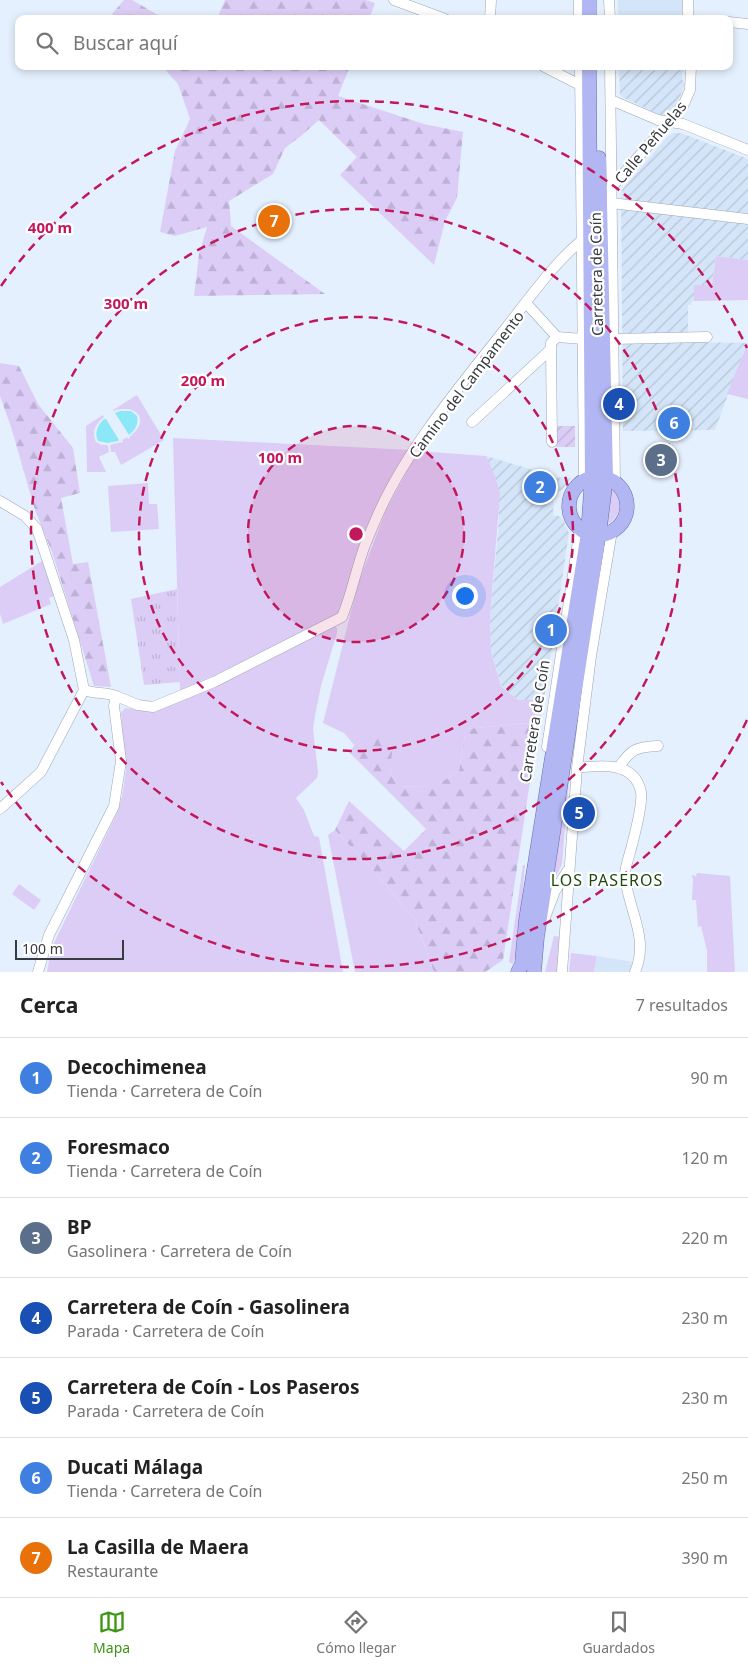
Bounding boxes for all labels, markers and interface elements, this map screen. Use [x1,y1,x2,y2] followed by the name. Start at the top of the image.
[15,15,733,70] search box
[33,29,61,57] icon: search
[73,30,178,56] text: Buscar aquí
[610,96,690,188] street label: Calle Peñuelas
[258,202,290,240] pin: 7
[585,212,607,336] street label: Carretera de Coín
[28,217,72,237] text: 400 m
[104,293,148,313] text: 300 m
[404,306,528,462] street label: Camino del Campamento
[181,370,225,390] text: 200 m
[603,385,635,423] pin: 4
[658,404,690,442] pin: 6
[645,441,677,479] pin: 3
[258,447,302,467] text: 100 m
[524,468,556,506] pin: 2
[347,525,365,543] centre of rings
[452,583,478,609] your location
[535,611,567,649] pin: 1
[514,658,554,784] street label: Carretera de Coín
[563,794,595,832] pin: 5
[551,869,663,891] district label: LOS PASEROS
[15,937,124,960] scale bar
[22,939,63,958] text: 100 m
[20,991,78,1019] text: Cerca
[636,994,728,1016] text: 7 resultados
[67,1054,207,1080] text: Decochimenea
[31,1067,41,1089] text: 1
[691,1067,728,1089] text: 90 m
[67,1080,262,1102] text: Tienda · Carretera de Coín
[67,1134,170,1160] text: Foresmaco
[31,1147,41,1169] text: 2
[681,1147,728,1169] text: 120 m
[67,1160,262,1182] text: Tienda · Carretera de Coín
[67,1214,91,1240] text: BP
[31,1227,41,1249] text: 3
[681,1227,728,1249] text: 220 m
[67,1240,292,1262] text: Gasolinera · Carretera de Coín
[67,1294,350,1320] text: Carretera de Coín - Gasolinera
[31,1307,41,1329] text: 4
[681,1307,728,1329] text: 230 m
[67,1320,264,1342] text: Parada · Carretera de Coín
[67,1374,359,1400] text: Carretera de Coín - Los Paseros
[31,1387,41,1409] text: 5
[681,1387,728,1409] text: 230 m
[67,1400,264,1422] text: Parada · Carretera de Coín
[67,1454,203,1480] text: Ducati Málaga
[31,1467,41,1489] text: 6
[681,1467,728,1489] text: 250 m
[67,1480,262,1502] text: Tienda · Carretera de Coín
[67,1534,249,1560] text: La Casilla de Maera
[31,1547,41,1569] text: 7
[681,1547,728,1569] text: 390 m
[67,1560,158,1582] text: Restaurante
[93,1608,130,1657] tab: Mapa
[316,1608,396,1657] tab: Cómo llegar
[582,1608,655,1657] tab: Guardados

